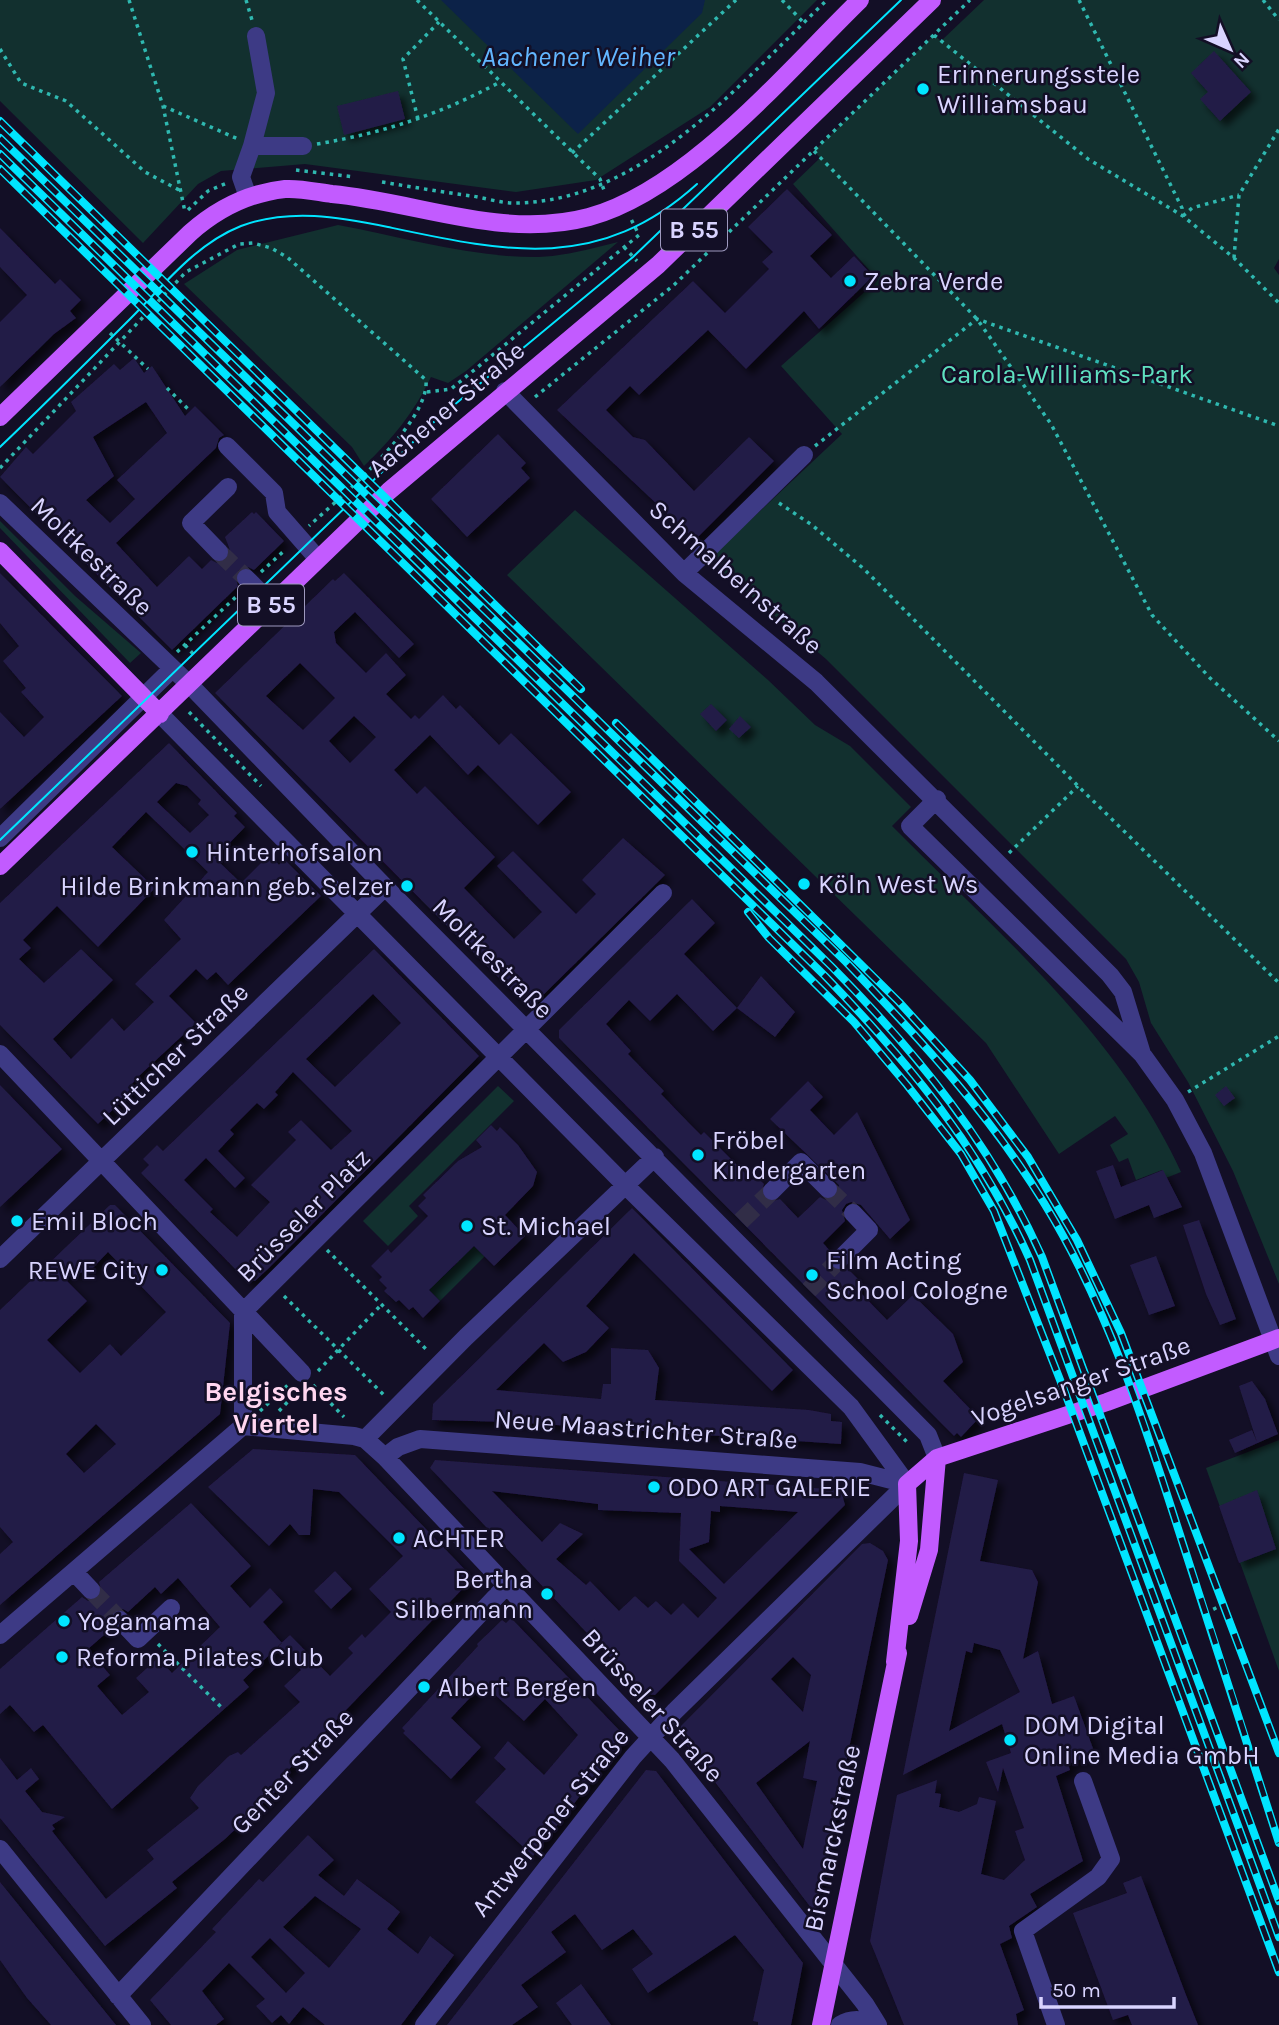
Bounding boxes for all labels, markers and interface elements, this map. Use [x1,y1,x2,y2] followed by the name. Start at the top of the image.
[1195,14,1265,84] north arrow
[481,40,676,73] water label: Aachener Weiher
[1229,48,1254,73] text: N
[937,59,1140,120] place label: Erinnerungsstele Williamsbau
[915,81,931,97] marker: Erinnerungsstele Williamsbau
[661,210,727,250] road number: B 55
[864,266,1003,297] place label: Zebra Verde
[842,273,858,289] marker: Zebra Verde
[362,335,531,484] street label: Aachener Straße
[941,359,1193,390] park label: Carola-Williams-Park
[24,490,159,622] street label: Moltkestraße
[643,494,829,661] street label: Schmalbeinstraße
[238,584,304,626] road number: B 55
[206,837,383,868] place label: Hinterhofsalon
[184,844,200,860] marker: Hinterhofsalon
[818,869,978,900] place label: Köln West Ws
[60,871,394,902] place label: Hilde Brinkmann geb. Selzer
[796,876,812,892] marker: Köln West Ws
[399,878,415,894] marker: Hilde Brinkmann geb. Selzer
[426,892,559,1025] street label: Moltkestraße
[96,977,255,1132] street label: Lütticher Straße
[712,1125,866,1186] place label: Fröbel Kindergarten
[230,1142,377,1289] street label: Brüsseler Platz
[690,1147,706,1163] marker: Fröbel Kindergarten
[31,1206,158,1237] place label: Emil Bloch
[481,1211,611,1242] place label: St. Michael
[9,1213,25,1229] marker: Emil Bloch
[459,1218,475,1234] marker: St. Michael
[826,1245,1008,1306] place label: Film Acting School Cologne
[28,1255,148,1286] place label: REWE City
[154,1262,170,1278] marker: REWE City
[804,1267,820,1283] marker: Film Acting School Cologne
[968,1330,1195,1433] street label: Vogelsanger Straße
[204,1375,348,1440] district label: Belgisches Viertel
[493,1403,799,1456] street label: Neue Maastrichter Straße
[668,1472,871,1503] place label: ODO ART GALERIE
[646,1479,662,1495] marker: ODO ART GALERIE
[413,1523,505,1554] place label: ACHTER
[391,1530,407,1546] marker: ACHTER
[394,1564,533,1625] place label: Bertha Silbermann
[539,1586,555,1602] marker: Bertha Silbermann
[78,1606,211,1637] place label: Yogamama
[56,1613,72,1629] marker: Yogamama
[575,1622,730,1789] street label: Brüsseler Straße
[76,1642,324,1673] place label: Reforma Pilates Club
[54,1649,70,1665] marker: Reforma Pilates Club
[438,1672,597,1703] place label: Albert Bergen
[416,1679,432,1695] marker: Albert Bergen
[225,1702,360,1841] street label: Genter Straße
[1024,1710,1260,1771] place label: DOM Digital Online Media GmbH
[465,1722,636,1923] street label: Antwerpener Straße
[1002,1732,1018,1748] marker: DOM Digital Online Media GmbH
[798,1742,867,1934] street label: Bismarckstraße
[1041,1966,1174,2010] scale bar
[1052,1978,1101,2002] text: 50 m

